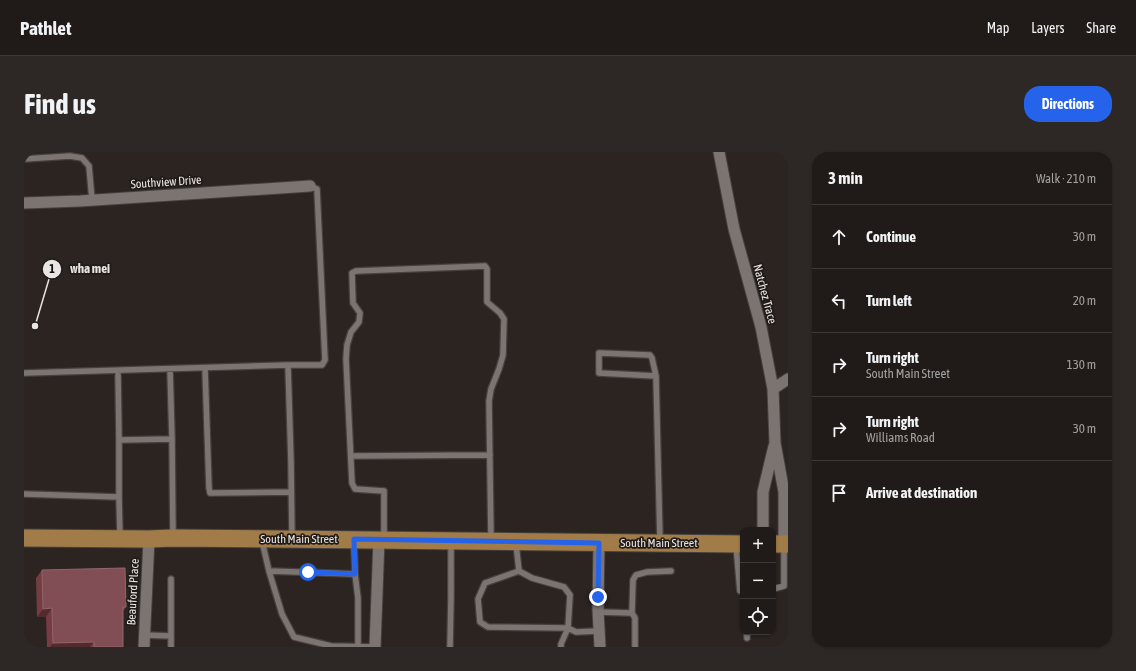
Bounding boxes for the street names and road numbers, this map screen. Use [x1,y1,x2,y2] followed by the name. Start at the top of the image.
[130,173,202,191] street label: Southview Drive
[750,263,780,325] street label: Natchez Trace
[260,532,338,546] street label: South Main Street
[620,536,698,550] street label: South Main Street
[124,558,142,626] street label: Beauford Place

